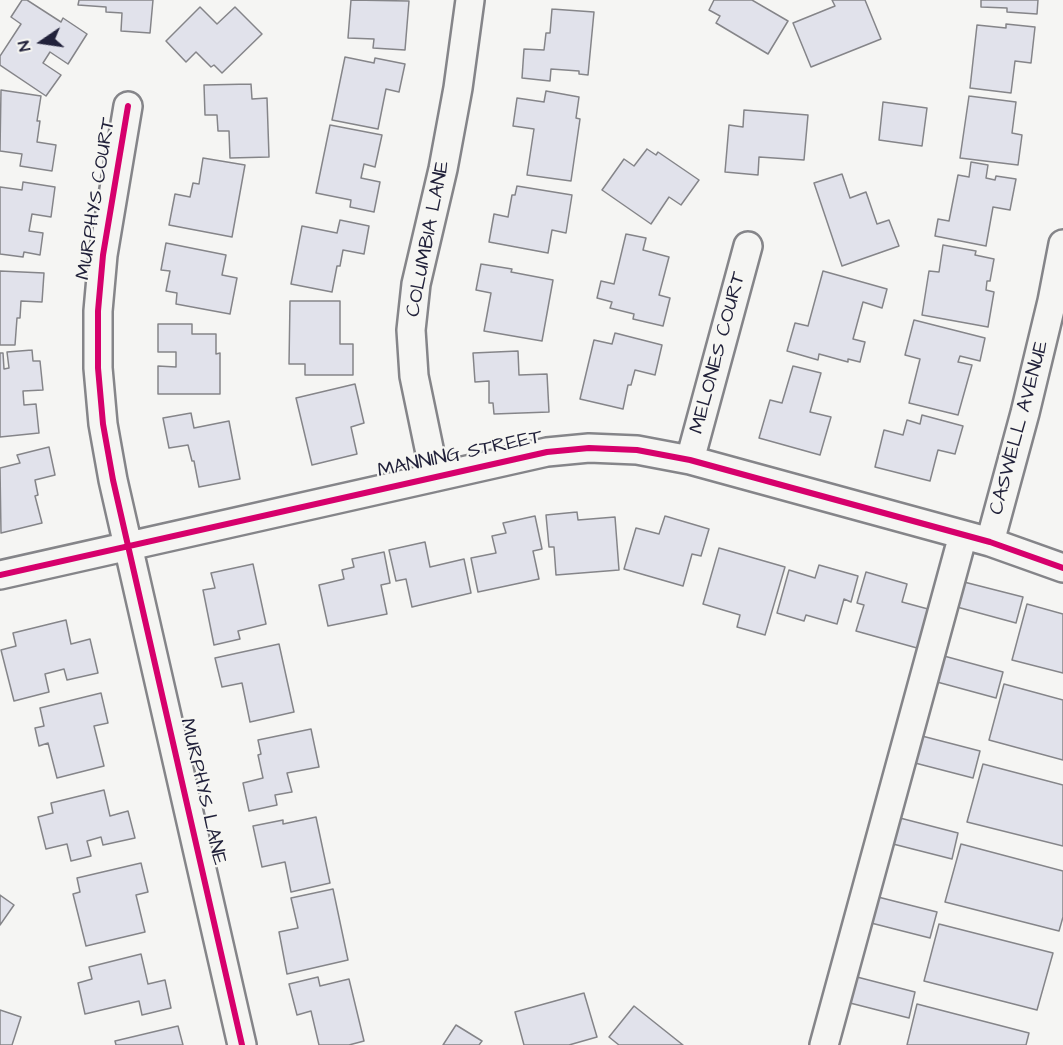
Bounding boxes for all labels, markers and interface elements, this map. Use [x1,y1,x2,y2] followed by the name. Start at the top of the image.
[12,12,72,72] north arrow
[13,39,36,53] text: N
[72,116,122,282] street label: MURPHYS COURT
[402,159,456,319] street label: COLUMBIA LANE
[686,270,752,436] street label: MELONES COURT
[985,338,1055,518] street label: CASWELL AVENUE
[376,426,544,484] street label: MANNING STREET
[173,716,231,868] street label: MURPHYS LANE

